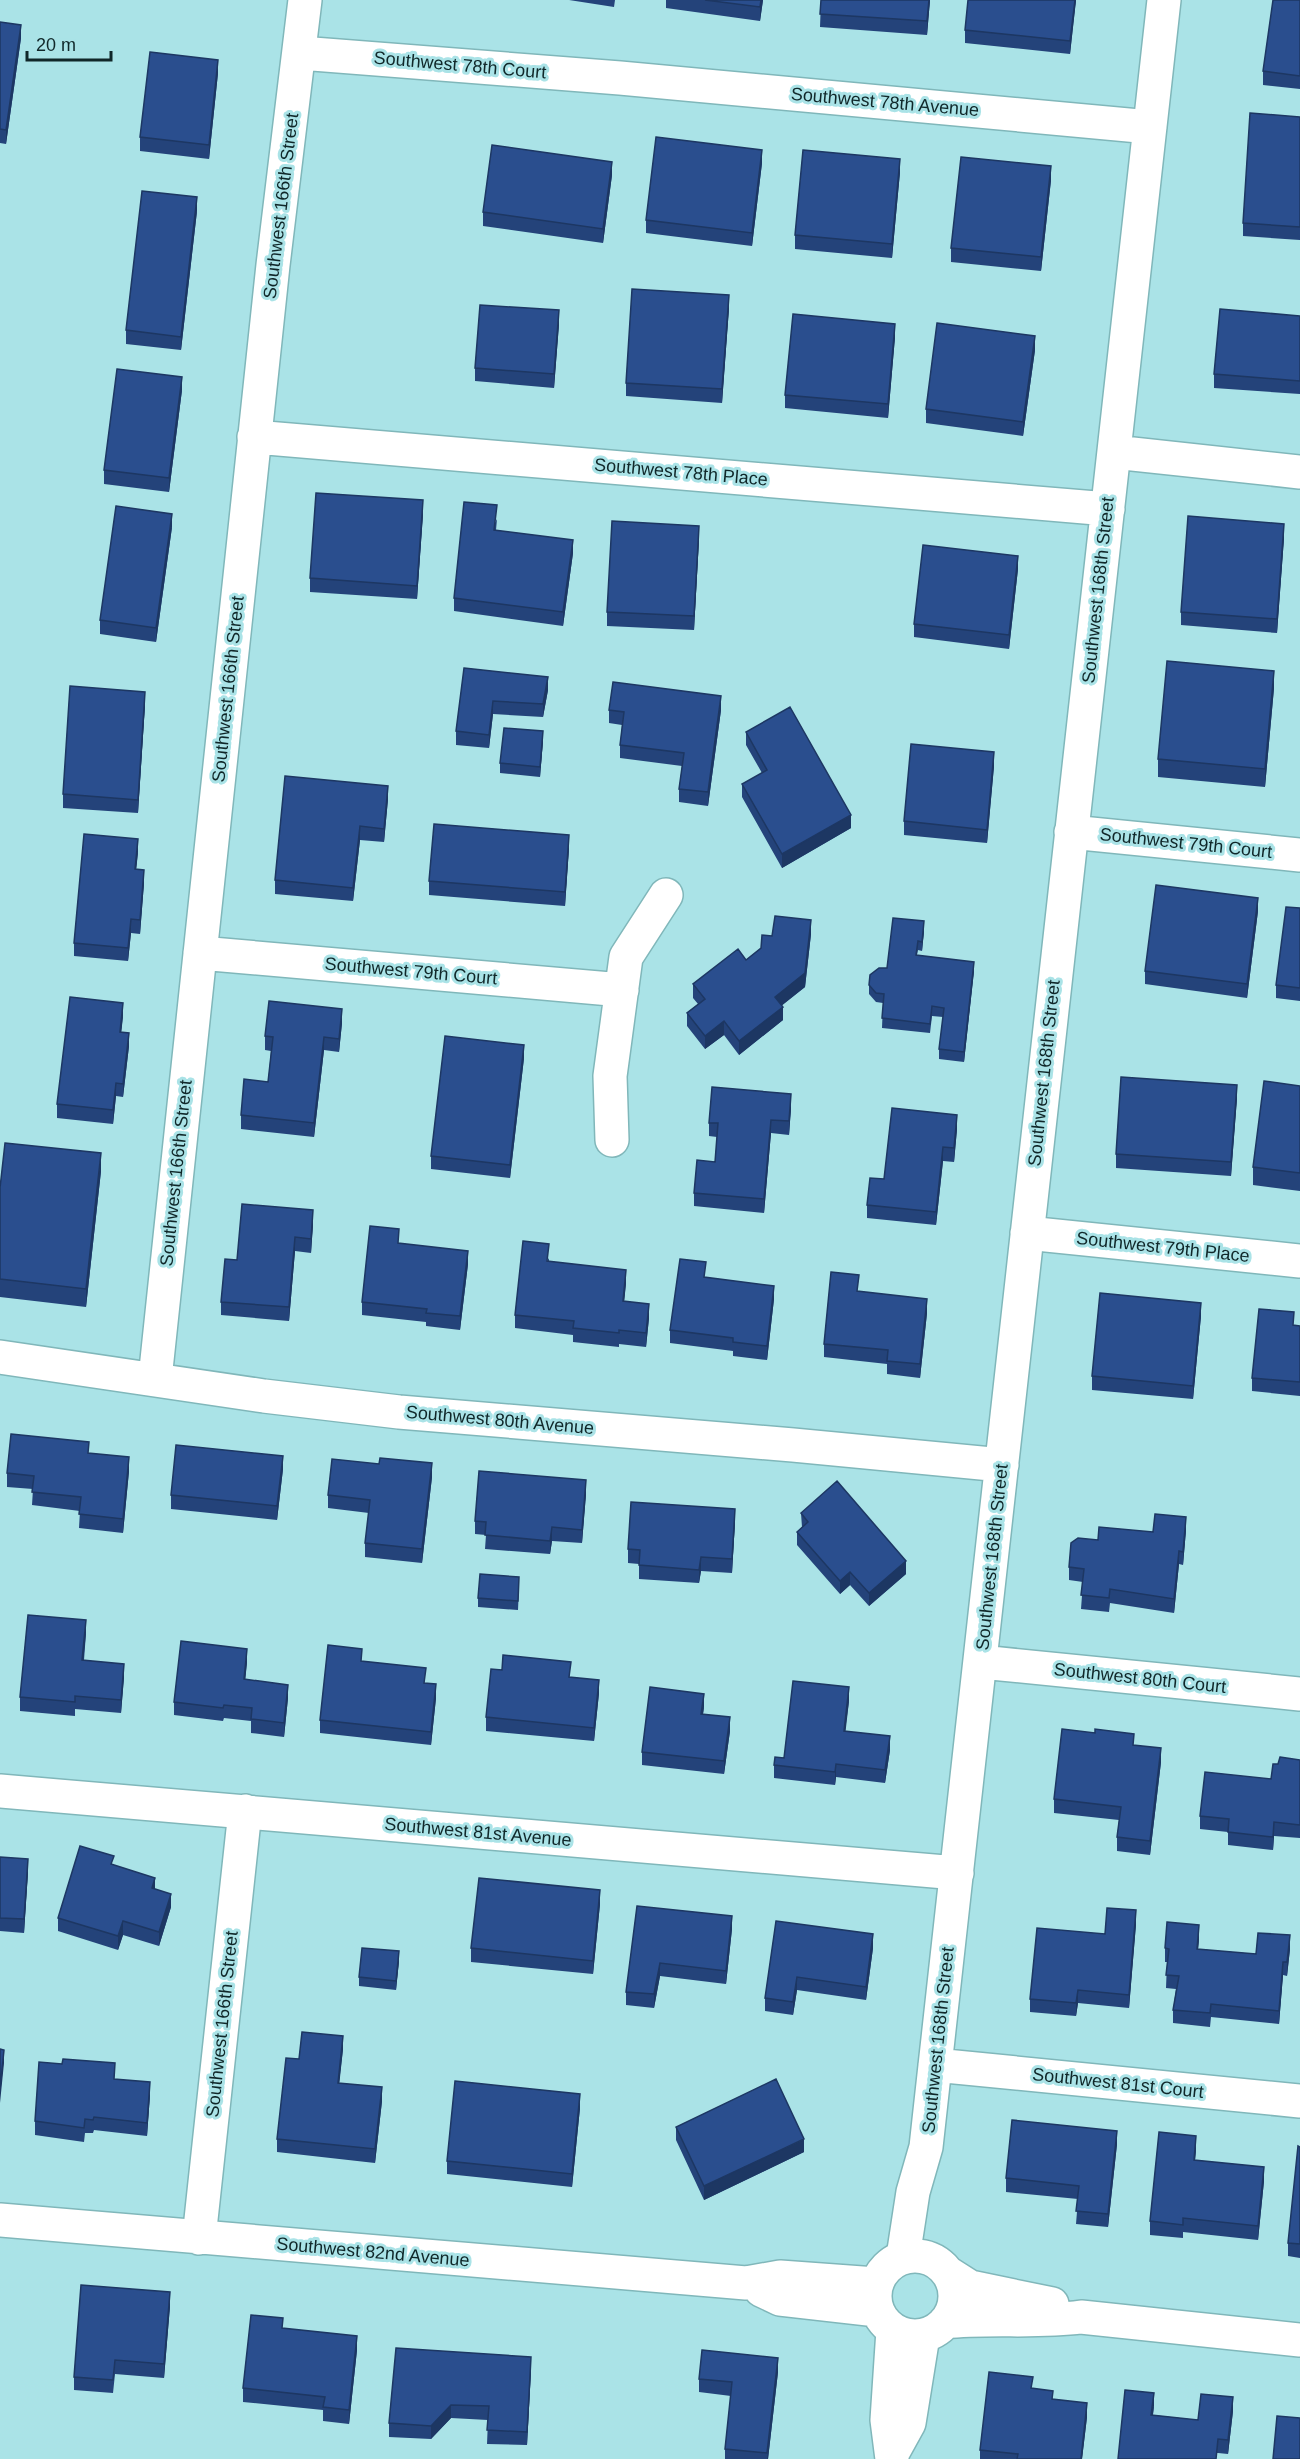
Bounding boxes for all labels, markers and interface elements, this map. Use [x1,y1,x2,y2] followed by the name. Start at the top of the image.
[27,24,111,62] scale bar
[36,35,76,55] text: 20 m
[373,47,547,83] street label: Southwest 78th Court
[790,84,980,120] street label: Southwest 78th Avenue
[260,112,302,300] street label: Southwest 166th Street
[593,454,769,490] street label: Southwest 78th Place
[1078,496,1118,684] street label: Southwest 168th Street
[208,595,248,783] street label: Southwest 166th Street
[1099,824,1273,862] street label: Southwest 79th Court
[324,953,498,989] street label: Southwest 79th Court
[1024,979,1064,1167] street label: Southwest 168th Street
[156,1079,196,1267] street label: Southwest 166th Street
[1075,1228,1251,1266] street label: Southwest 79th Place
[405,1402,595,1438] street label: Southwest 80th Avenue
[972,1463,1012,1651] street label: Southwest 168th Street
[1053,1659,1227,1697] street label: Southwest 80th Court
[384,1814,572,1850] street label: Southwest 81st Avenue
[202,1930,242,2118] street label: Southwest 166th Street
[918,1946,958,2134] street label: Southwest 168th Street
[1031,2064,1205,2102] street label: Southwest 81st Court
[276,2234,470,2270] street label: Southwest 82nd Avenue

